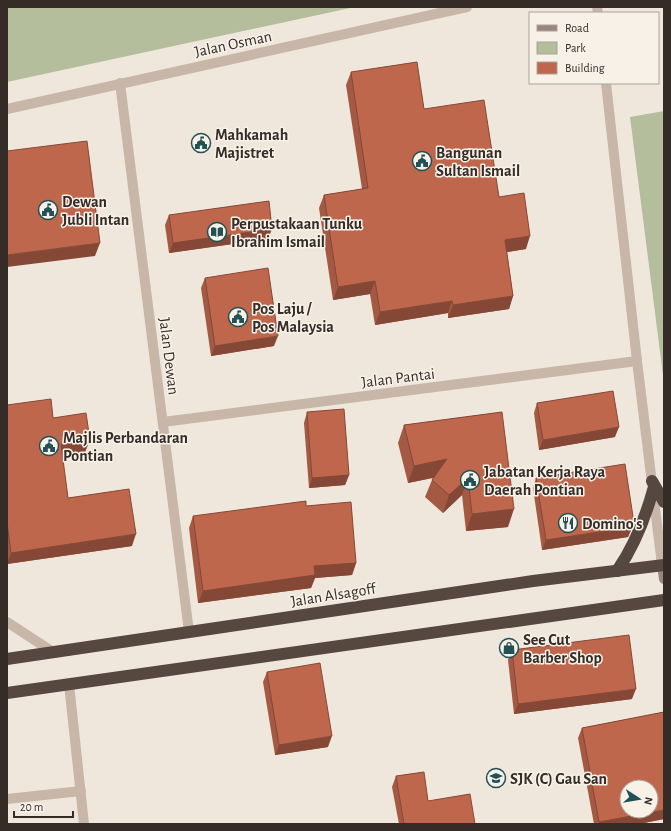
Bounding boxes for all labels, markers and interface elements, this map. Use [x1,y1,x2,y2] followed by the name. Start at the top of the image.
[529,12,659,84] legend
[565,22,589,34] text: Road
[193,28,273,60] street label: Jalan Osman
[565,42,586,54] text: Park
[565,62,605,74] text: Building
[215,127,288,162] place label: Mahkamah Majistret
[190,132,212,154] public building icon: Mahkamah Majistret
[436,145,520,179] place label: Bangunan Sultan Ismail
[411,150,433,172] public building icon: Bangunan Sultan Ismail
[62,194,129,228] place label: Dewan Jubli Intan
[37,199,59,221] public building icon: Dewan Jubli Intan
[231,216,363,250] place label: Perpustakaan Tunku Ibrahim Ismail
[206,221,228,243] library icon: Perpustakaan Tunku Ibrahim Ismail
[252,301,334,336] place label: Pos Laju / Pos Malaysia
[227,306,249,328] public building icon: Pos Laju / Pos Malaysia
[156,317,182,396] street label: Jalan Dewan
[360,366,436,390] street label: Jalan Pantai
[63,430,188,464] place label: Majlis Perbandaran Pontian
[38,435,60,457] public building icon: Majlis Perbandaran Pontian
[484,464,605,498] place label: Jabatan Kerja Raya Daerah Pontian
[459,469,481,491] public building icon: Jabatan Kerja Raya Daerah Pontian
[557,512,579,534] restaurant icon: Domino's
[582,516,642,532] place label: Domino's
[290,580,378,610] street label: Jalan Alsagoff
[523,632,602,666] place label: See Cut Barber Shop
[498,637,520,659] shop icon: See Cut Barber Shop
[485,767,507,789] school or university icon: SJK (C) Gau San
[510,771,607,787] place label: SJK (C) Gau San
[619,779,659,819] north arrow
[14,793,73,819] scale bar
[642,796,654,806] text: N
[20,801,43,813] text: 20 m

